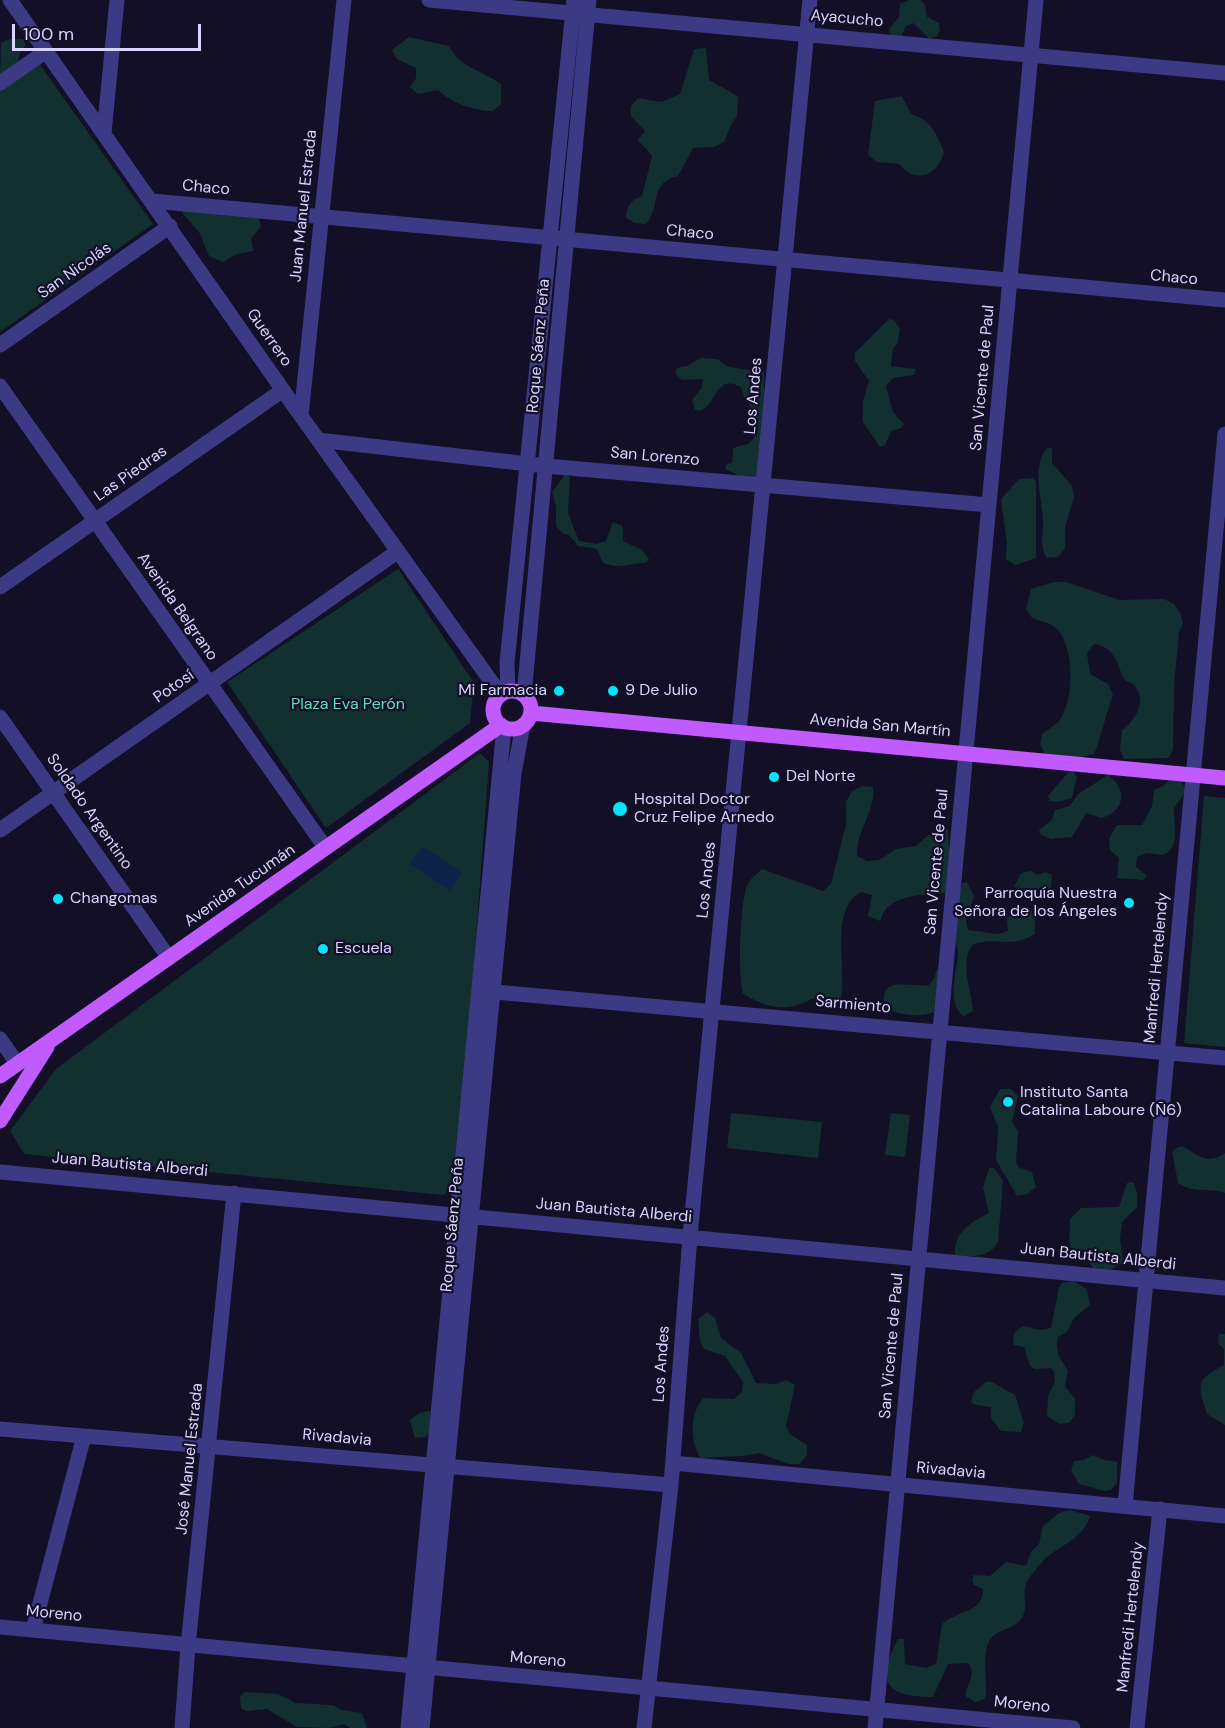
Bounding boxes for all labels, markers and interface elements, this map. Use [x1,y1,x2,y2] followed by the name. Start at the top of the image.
[810,6,884,32] street label: Ayacucho
[15,12,204,50] scale bar
[23,22,74,46] text: 100 m
[286,129,322,283] street label: Juan Manuel Estrada
[181,176,231,200] street label: Chaco
[665,221,715,245] street label: Chaco
[35,239,115,303] street label: San Nicolás
[1149,266,1199,290] street label: Chaco
[524,278,554,414] street label: Roque Sáenz Peña
[967,304,999,452] street label: San Vicente de Paul
[242,305,296,371] street label: Guerrero
[741,357,767,435] street label: Los Andes
[91,442,171,506] street label: Las Piedras
[609,444,701,470] street label: San Lorenzo
[133,549,221,665] street label: Avenida Belgrano
[150,666,198,708] street label: Potosí
[458,681,547,701] place label: Mi Farmacia
[625,681,698,701] place label: 9 De Julio
[552,684,566,698] marker: Mi Farmacia
[606,684,620,698] marker: 9 De Julio
[291,695,405,715] park label: Plaza Eva Perón
[809,710,951,742] street label: Avenida San Martín
[42,750,136,874] street label: Soldado Argentino
[786,767,856,787] place label: Del Norte
[767,770,781,784] marker: Del Norte
[921,788,953,936] street label: San Vicente de Paul
[634,790,775,828] place label: Hospital Doctor Cruz Felipe Arnedo
[611,800,629,818] marker: Hospital Doctor Cruz Felipe Arnedo
[181,841,299,931] street label: Avenida Tucumán
[693,841,721,919] street label: Los Andes
[954,884,1117,922] place label: Parroquía Nuestra Señora de los Ángeles
[70,889,158,909] place label: Changomas
[51,892,65,906] marker: Changomas
[1141,892,1173,1044] street label: Manfredi Hertelendy
[1122,896,1136,910] marker: Parroquía Nuestra Señora de los Ángeles
[335,939,392,959] place label: Escuela
[316,942,330,956] marker: Escuela
[814,992,892,1018] street label: Sarmiento
[1020,1083,1182,1121] place label: Instituto Santa Catalina Laboure (Ñ6)
[1001,1095,1015,1109] marker: Instituto Santa Catalina Laboure (Ñ6)
[51,1149,209,1181] street label: Juan Bautista Alberdi
[438,1157,468,1293] street label: Roque Sáenz Peña
[535,1195,693,1227] street label: Juan Bautista Alberdi
[1019,1239,1177,1275] street label: Juan Bautista Alberdi
[876,1272,908,1420] street label: San Vicente de Paul
[650,1325,674,1403] street label: Los Andes
[172,1382,208,1536] street label: José Manuel Estrada
[302,1425,372,1451] street label: Rivadavia
[916,1458,986,1484] street label: Rivadavia
[1114,1541,1148,1693] street label: Manfredi Hertelendy
[25,1602,83,1626] street label: Moreno
[509,1648,567,1672] street label: Moreno
[993,1693,1051,1717] street label: Moreno

